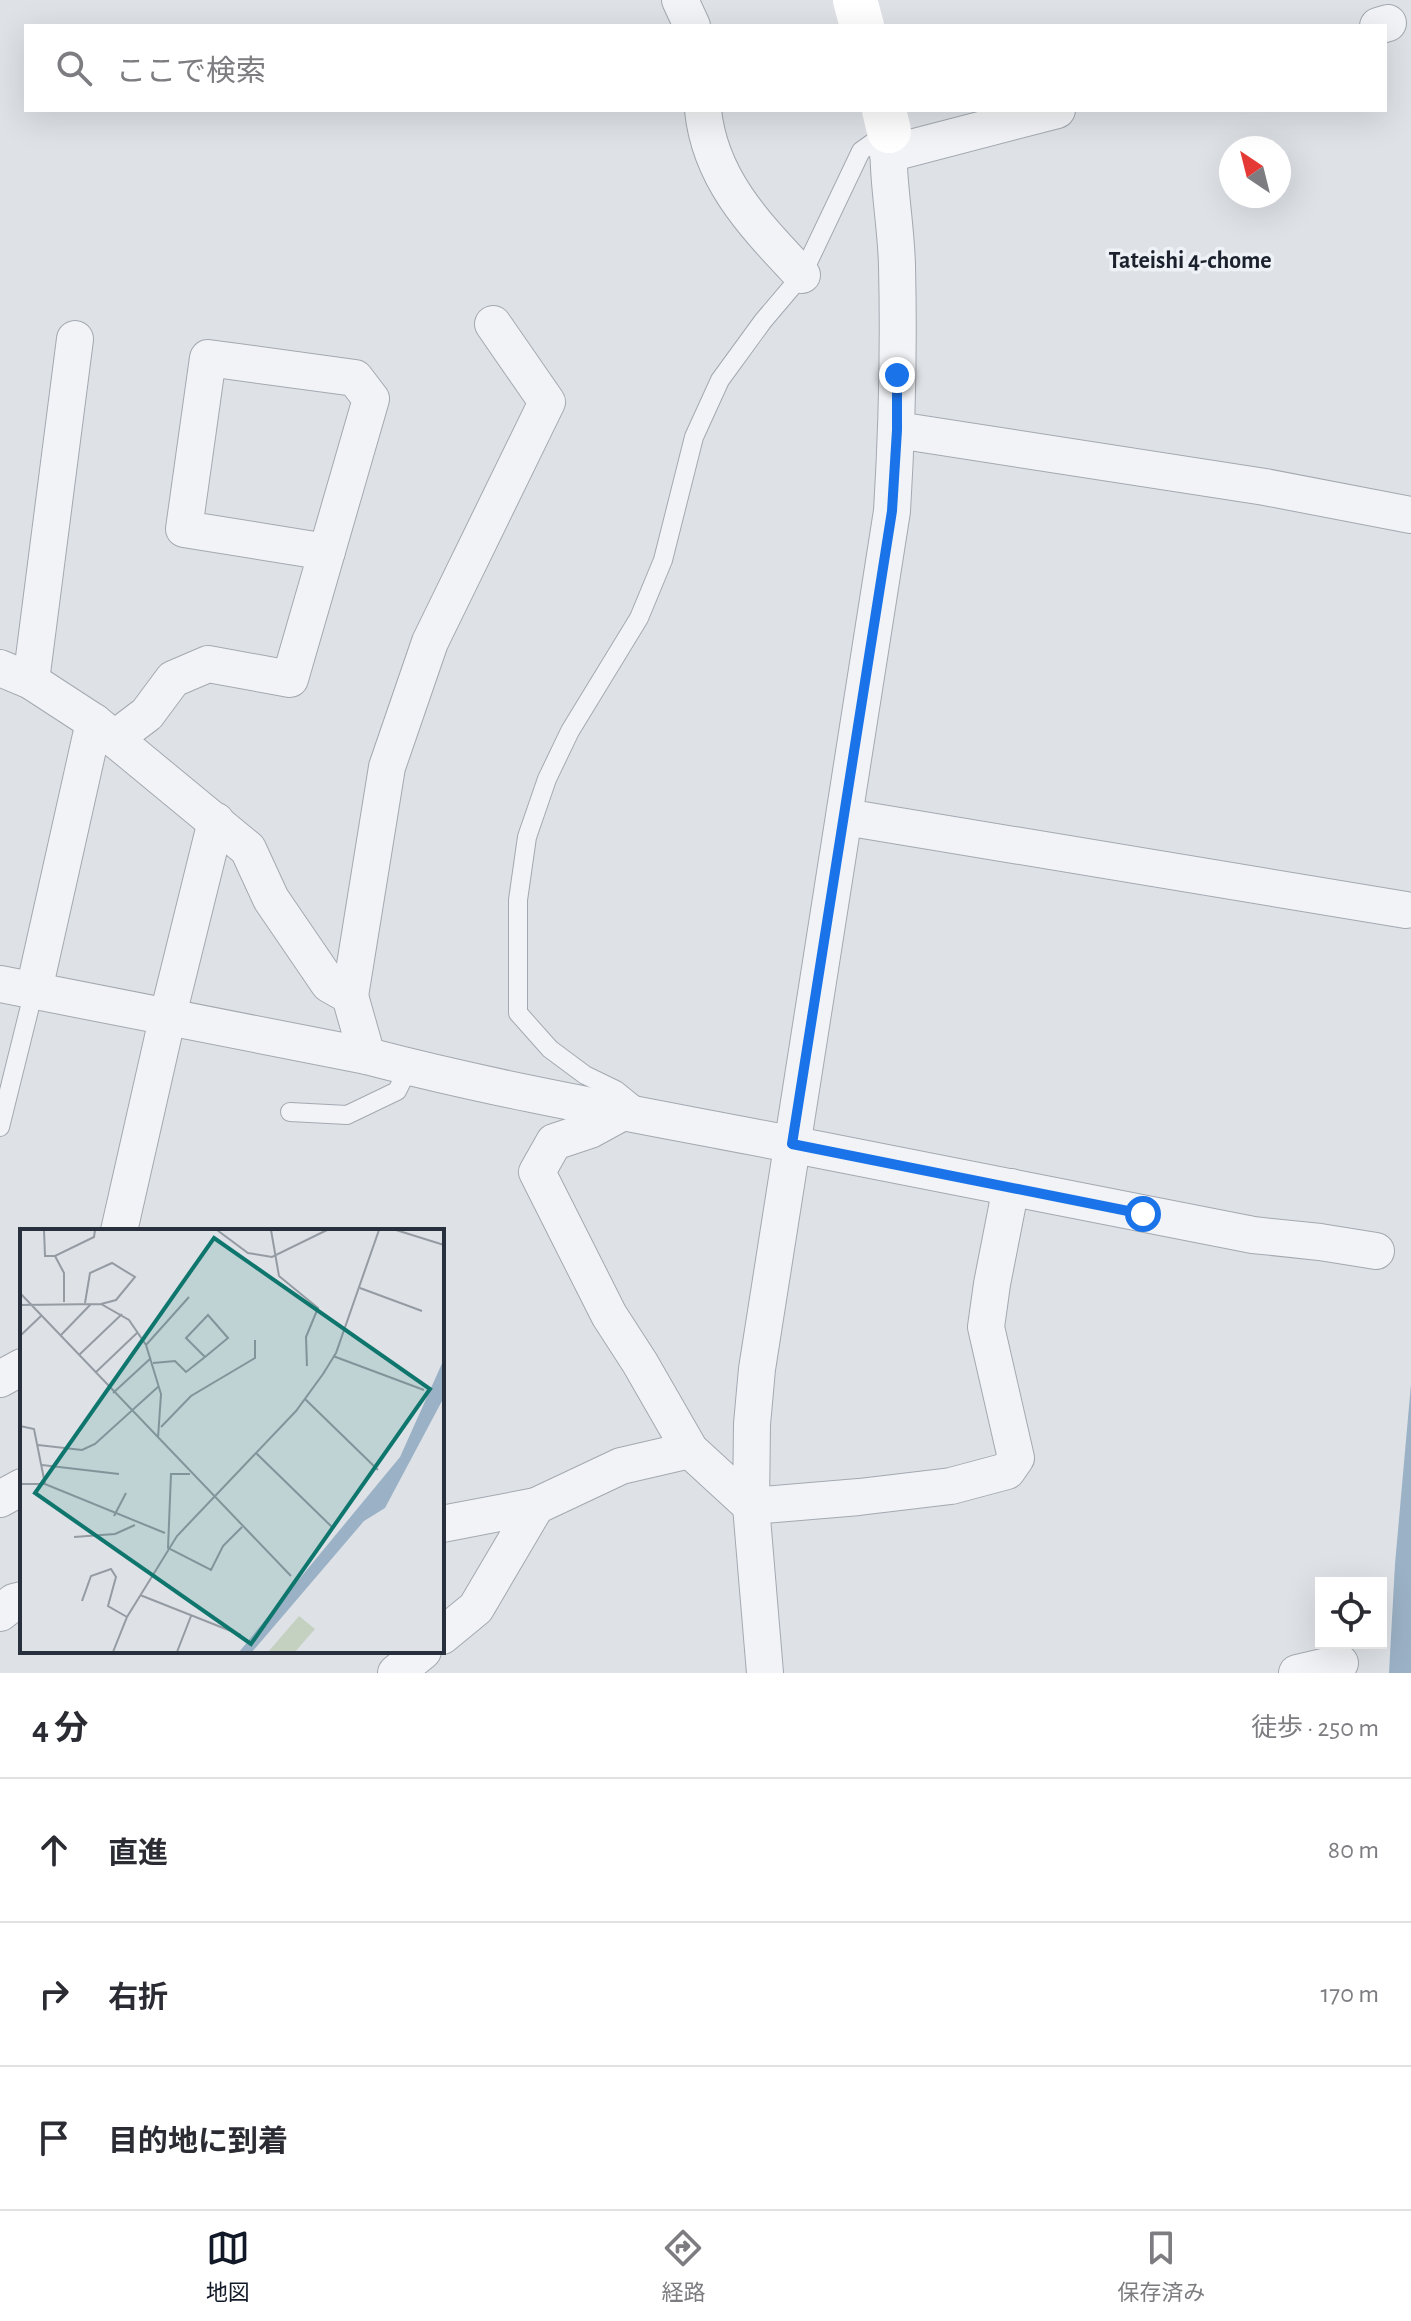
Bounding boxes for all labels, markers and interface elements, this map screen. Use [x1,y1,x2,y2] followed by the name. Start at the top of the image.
[24,24,1387,112] search box
[52,46,96,90] icon: search
[116,57,266,87] text: ここで検索
[1219,136,1291,208] north arrow
[1108,249,1272,273] district label: Tateishi 4-chome
[879,357,915,393] route end
[1125,1196,1161,1232] route start
[20,1229,444,1653] inset map
[1315,1577,1387,1649] map controls
[1315,1577,1387,1649] button: locate
[32,1712,88,1746] text: 4 分
[1251,1715,1379,1741] text: 徒歩 · 250 m
[32,1828,76,1872] icon: ahead
[1328,1837,1379,1863] text: 80 m
[108,1839,168,1869] text: 直進
[32,1972,76,2016] icon: right
[1320,1981,1379,2007] text: 170 m
[108,1983,168,2013] text: 右折
[32,2116,76,2160] icon: arrive
[108,2127,288,2157] text: 目的地に到着
[206,2226,250,2306] tab: 地図
[661,2226,705,2306] tab: 経路
[1117,2226,1205,2306] tab: 保存済み

